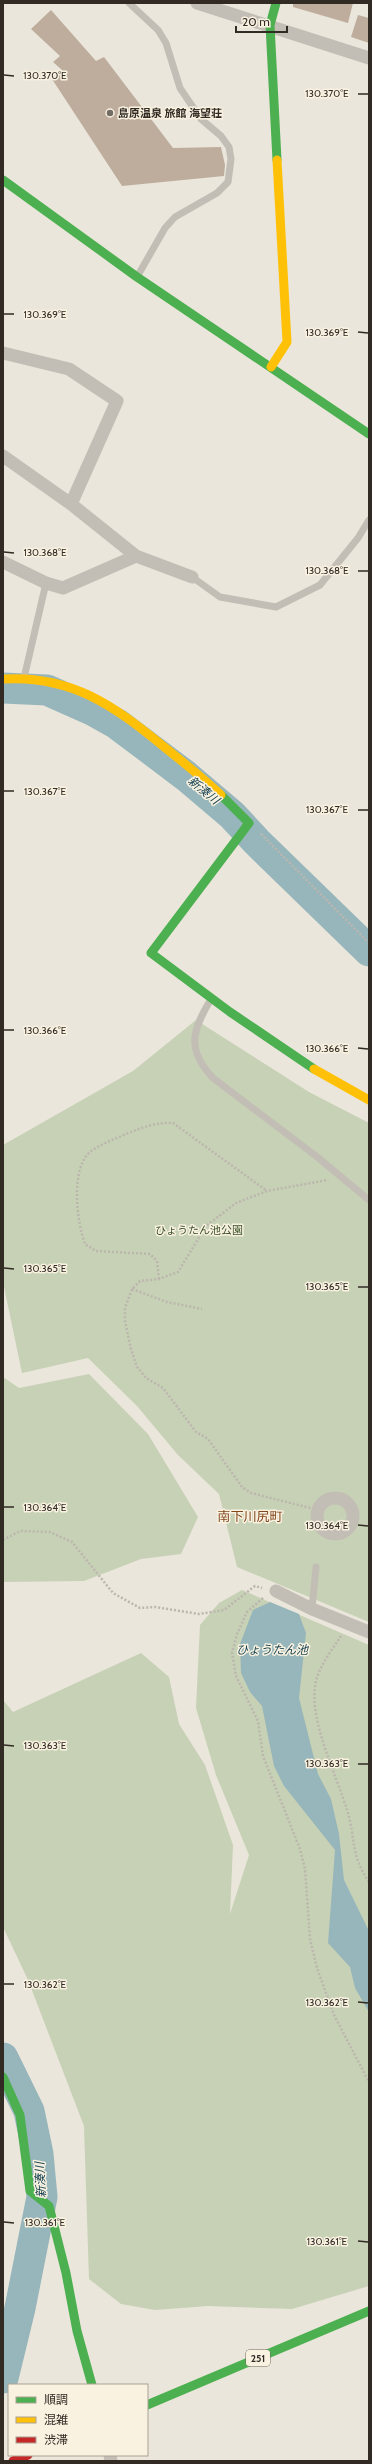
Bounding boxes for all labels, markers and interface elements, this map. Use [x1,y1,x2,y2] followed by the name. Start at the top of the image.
[236,8,287,34] scale bar
[242,14,270,29] text: 20 m
[23,69,67,82] text: 130.370°E
[305,87,349,100] text: 130.370°E
[118,106,222,120] place label: 島原温泉 旅館 海望荘
[105,108,115,118] marker: 島原温泉 旅館 海望荘
[24,308,67,321] text: 130.369°E
[306,326,349,339] text: 130.369°E
[23,546,67,559] text: 130.368°E
[305,564,349,577] text: 130.368°E
[185,773,224,809] water label: 新湊川
[24,785,66,798] text: 130.367°E
[306,803,348,816] text: 130.367°E
[24,1024,67,1037] text: 130.366°E
[306,1042,349,1055] text: 130.366°E
[155,1223,243,1237] park label: ひょうたん池公園
[24,1262,67,1275] text: 130.365°E
[306,1280,349,1293] text: 130.365°E
[24,1501,67,1514] text: 130.364°E
[217,1508,283,1524] district label: 南下川尻町
[306,1519,349,1532] text: 130.364°E
[236,1642,309,1657] water label: ひょうたん池
[24,1739,67,1752] text: 130.363°E
[306,1757,349,1770] text: 130.363°E
[24,1978,67,1991] text: 130.362°E
[306,1996,349,2009] text: 130.362°E
[31,2160,48,2198] water label: 新湊川
[25,2216,66,2229] text: 130.361°E
[307,2235,348,2248] text: 130.361°E
[246,2350,270,2366] road number: 251
[8,2384,148,2456] legend
[44,2392,68,2407] text: 順調
[44,2412,68,2427] text: 混雑
[44,2432,68,2447] text: 渋滞

